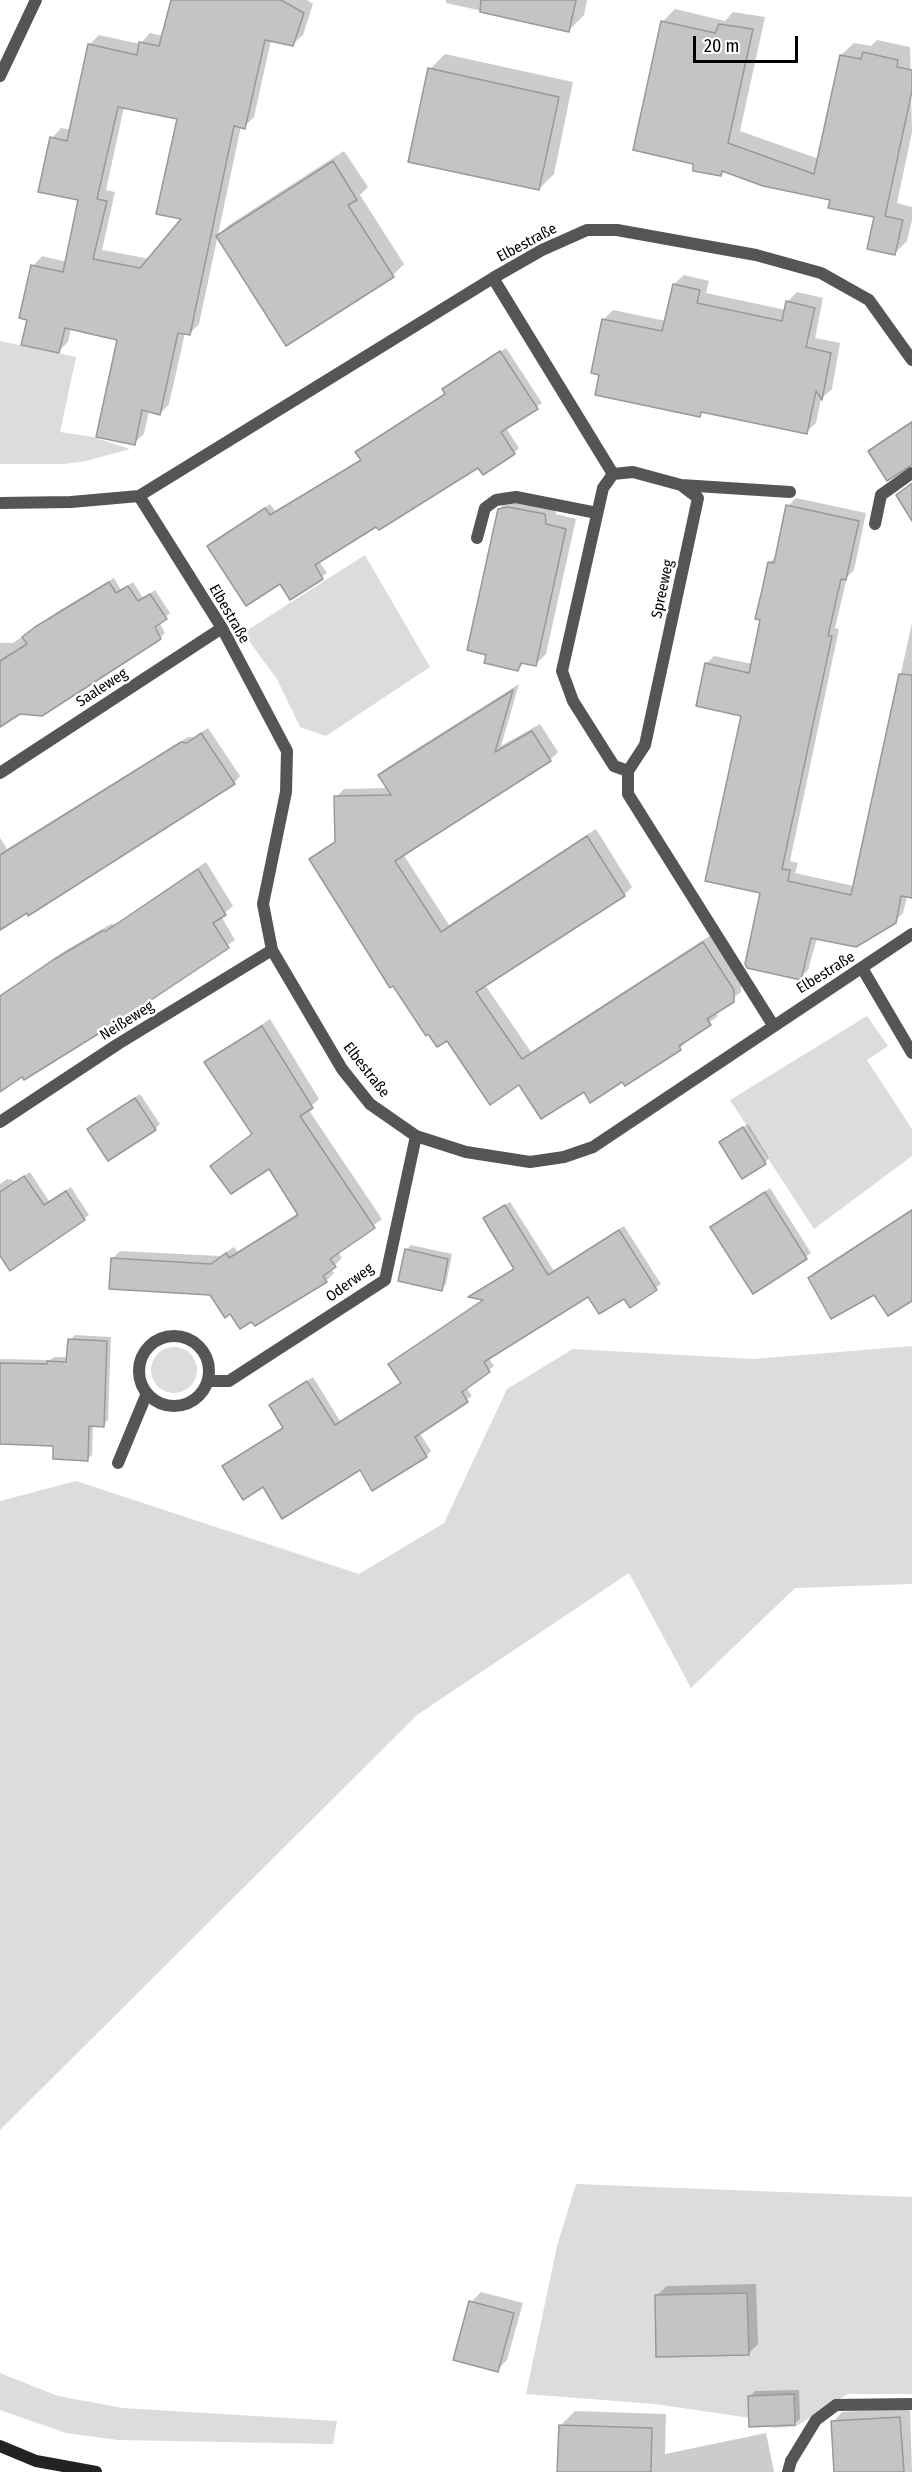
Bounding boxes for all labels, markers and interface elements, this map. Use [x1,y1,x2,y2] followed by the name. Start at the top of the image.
[696,24,801,62] scale bar
[704,35,739,57] text: 20 m
[494,220,560,266] street label: Elbestraße
[648,558,678,620] street label: Spreeweg
[205,581,253,647] street label: Elbestraße
[73,665,131,711] street label: Saaleweg
[794,948,858,998] street label: Elbestraße
[97,997,157,1045] street label: Neißeweg
[339,1039,393,1101] street label: Elbestraße
[323,1260,377,1306] street label: Oderweg

